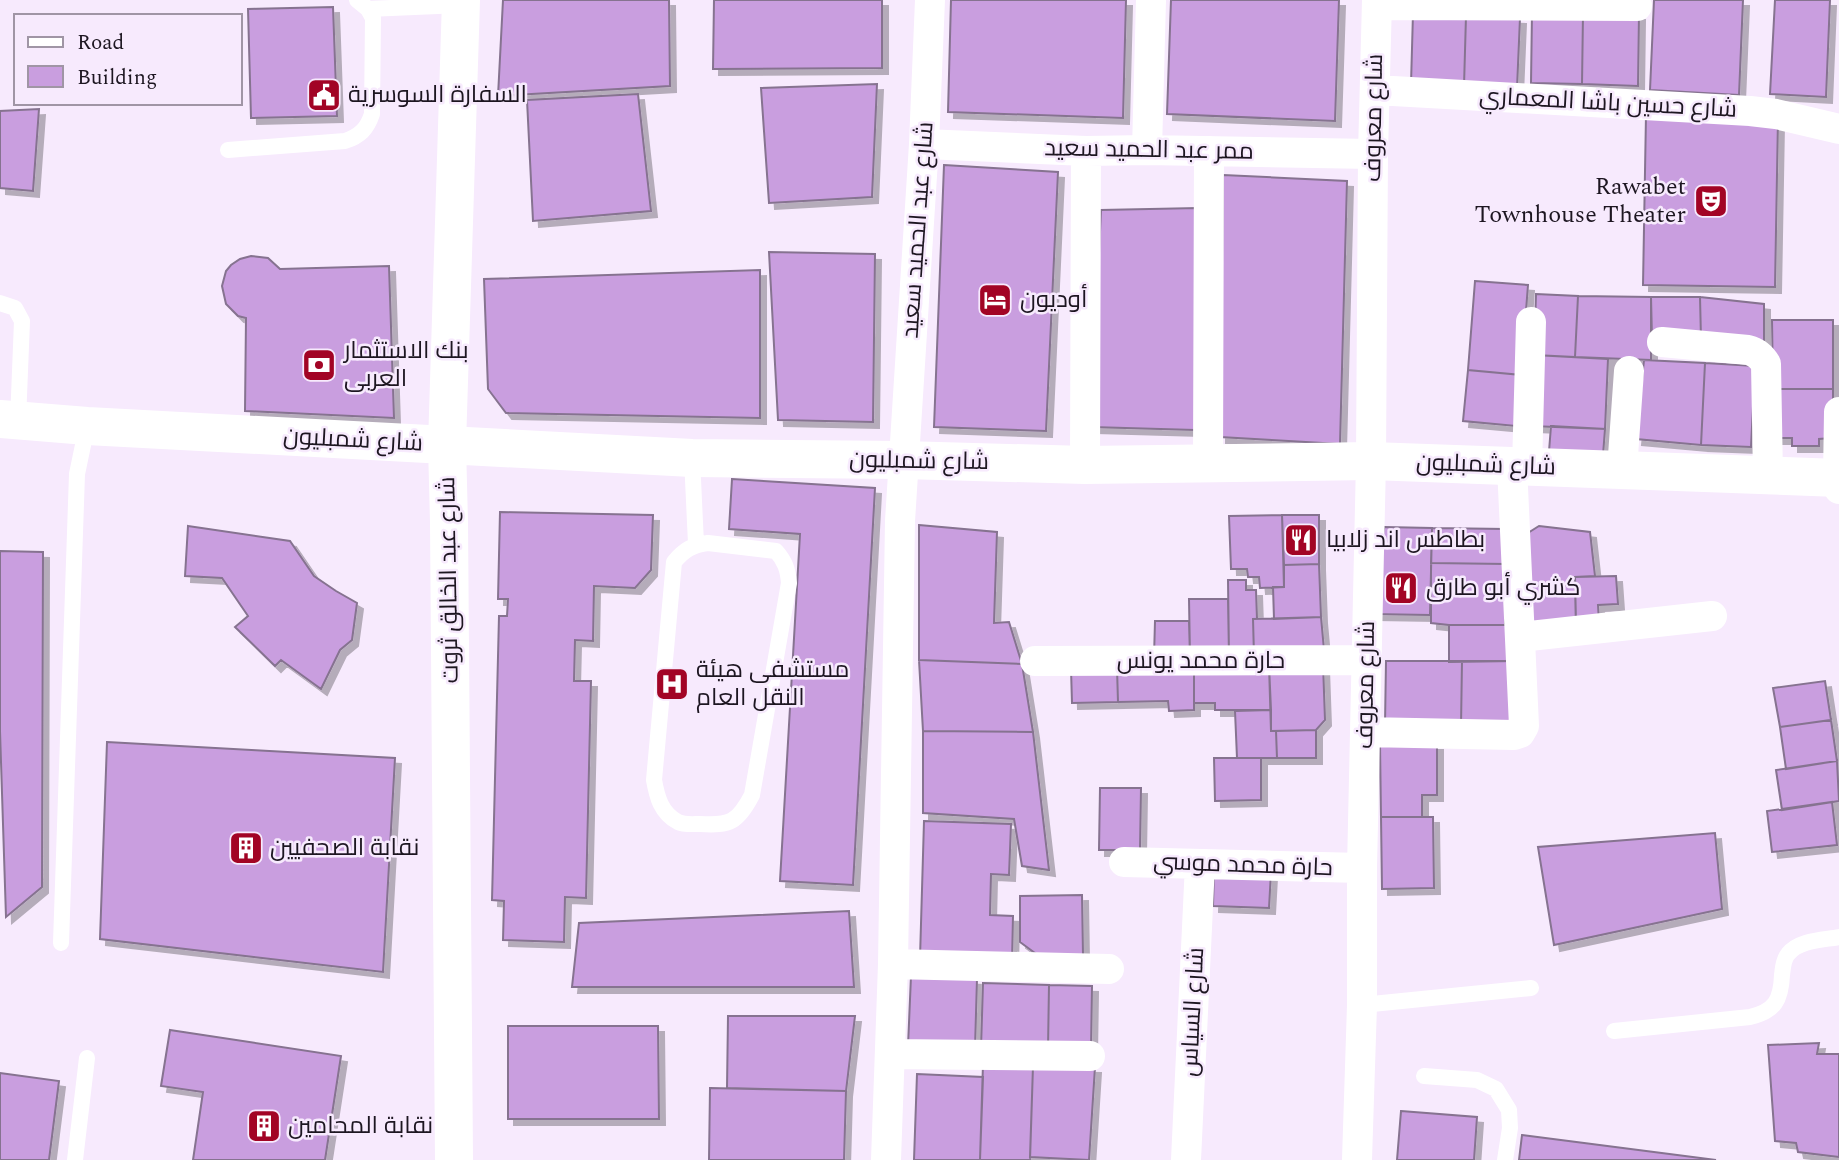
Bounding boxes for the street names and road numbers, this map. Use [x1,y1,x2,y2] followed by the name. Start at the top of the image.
[1355,54,1393,182] street label: شارع معروف
[1478,78,1738,128] street label: شارع حسين باشا المعماري
[892,120,944,340] street label: شارع عبد الحميد سعيد
[1044,130,1254,170] street label: ممر عبد الحميد سعيد
[282,418,424,462] street label: شارع شمبليون
[849,442,989,480] street label: شارع شمبليون
[1415,445,1557,485] street label: شارع شمبليون
[429,476,469,684] street label: شارع عبد الخالق ثروت
[1347,621,1385,749] street label: شارع معروف
[1117,643,1285,679] street label: حارة محمد يونس
[1153,844,1333,886] street label: حارة محمد موسي
[1172,946,1214,1078] street label: شارع السياس

